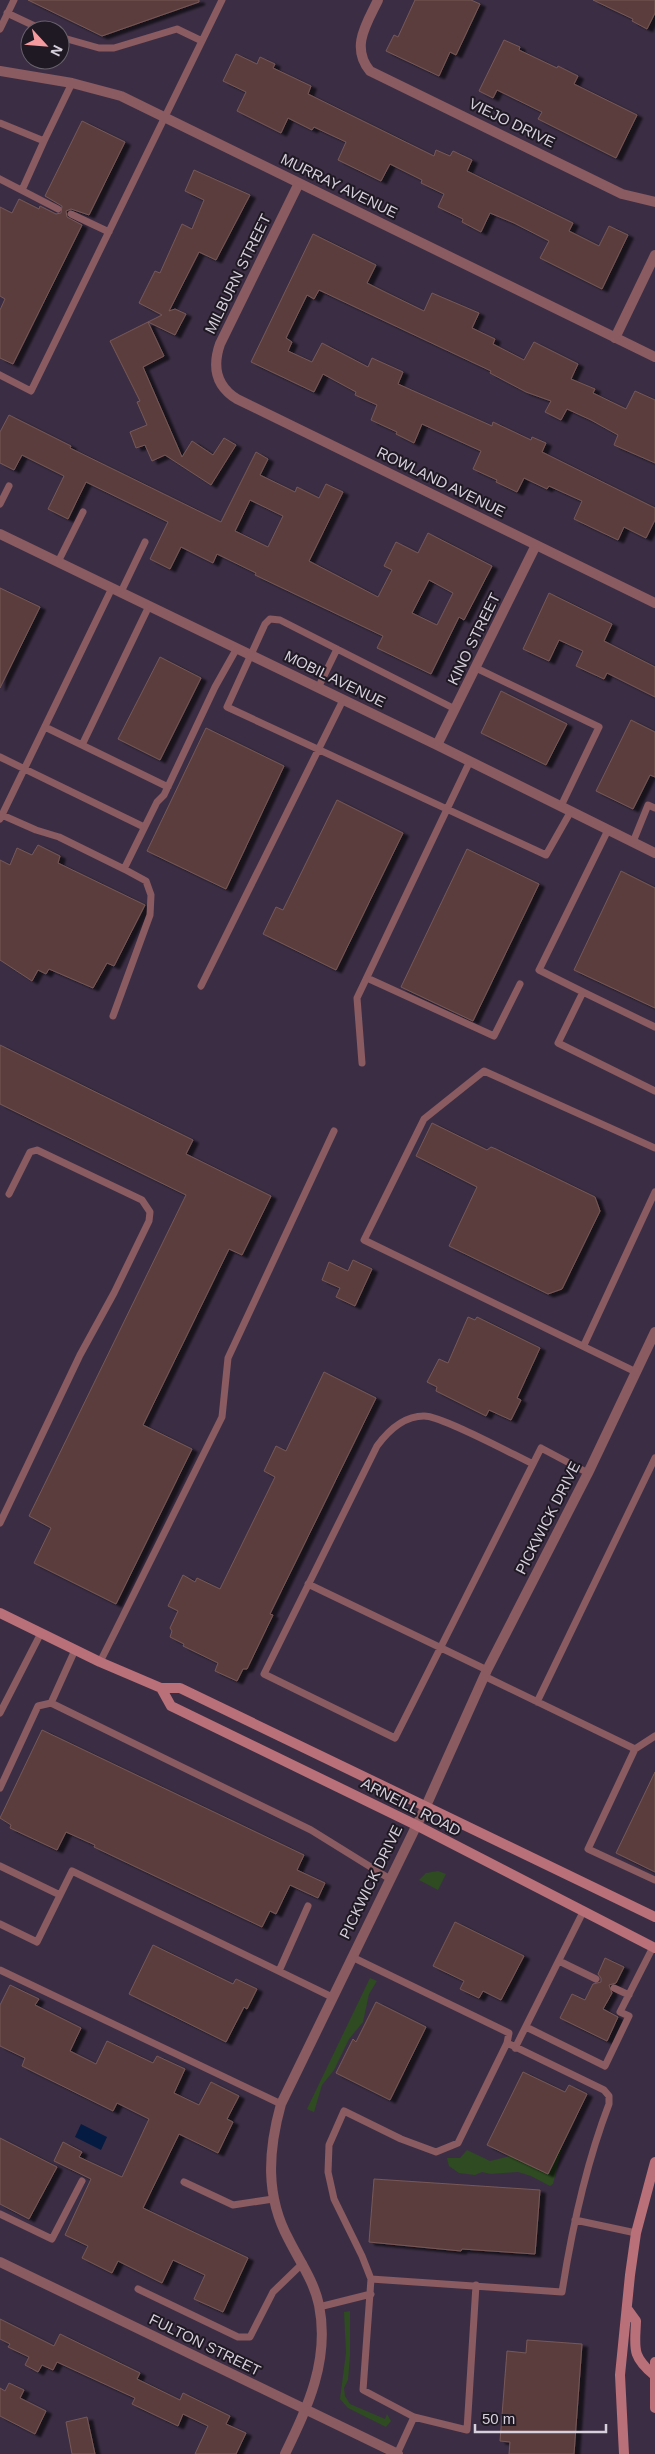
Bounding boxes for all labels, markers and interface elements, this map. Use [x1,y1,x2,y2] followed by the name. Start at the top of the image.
[20,20,70,70] north arrow
[47,43,66,59] text: N
[467,94,558,151] street label: VIEJO DRIVE
[278,150,400,221] street label: MURRAY AVENUE
[201,211,274,336] street label: MILBURN STREET
[374,443,508,520] street label: ROWLAND AVENUE
[444,590,503,687] street label: KINO STREET
[282,647,388,710] street label: MOBIL AVENUE
[512,1459,583,1577] street label: PICKWICK DRIVE
[359,1774,464,1839] street label: ARNEILL ROAD
[336,1822,405,1941] street label: PICKWICK DRIVE
[147,2310,264,2379] street label: FULTON STREET
[475,2402,606,2434] scale bar
[482,2410,515,2427] text: 50 m

